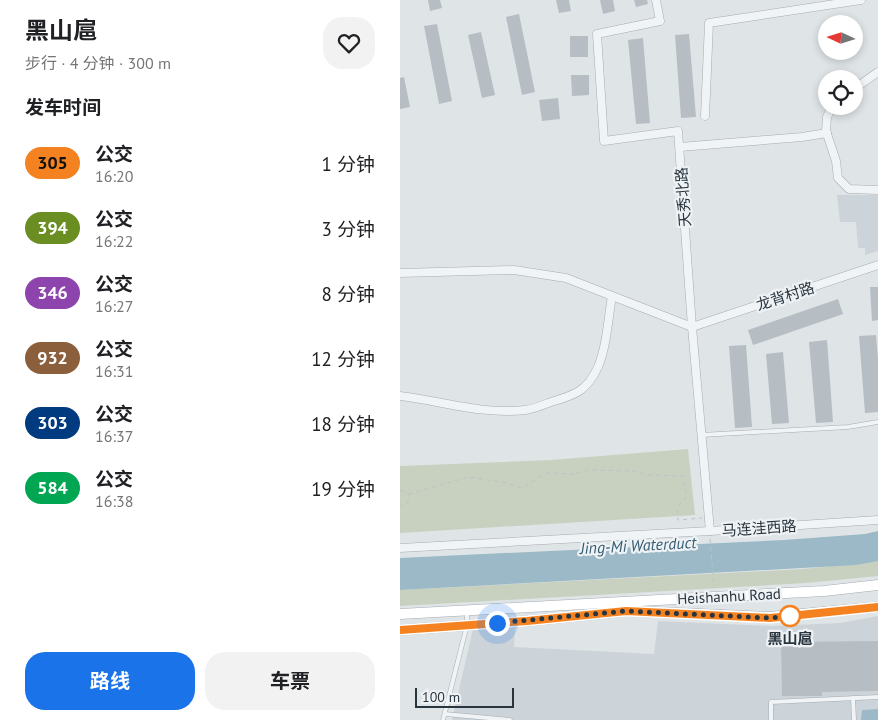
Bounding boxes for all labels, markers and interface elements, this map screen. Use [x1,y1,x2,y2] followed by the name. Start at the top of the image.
[25,15,97,46] text: 黑山扈
[818,15,862,60] north arrow
[818,15,863,115] map controls
[323,17,375,69] button: heart
[25,53,171,73] text: 步行 · 4 分钟 · 300 m
[818,70,863,115] button: locate
[25,95,101,119] text: 发车时间
[95,142,133,166] text: 公交
[37,151,68,174] text: 305
[322,152,375,176] text: 1 分钟
[95,166,133,186] text: 16:20
[671,166,695,228] street label: 天秀北路
[95,207,133,231] text: 公交
[37,216,68,239] text: 394
[322,217,375,241] text: 3 分钟
[95,231,133,251] text: 16:22
[95,272,133,296] text: 公交
[754,278,816,314] street label: 龙背村路
[37,281,68,304] text: 346
[322,282,375,306] text: 8 分钟
[95,296,133,316] text: 16:27
[95,337,133,361] text: 公交
[37,346,68,369] text: 932
[311,347,375,371] text: 12 分钟
[95,361,133,381] text: 16:31
[95,402,133,426] text: 公交
[37,411,68,434] text: 303
[311,412,375,436] text: 18 分钟
[95,426,133,446] text: 16:37
[95,467,133,491] text: 公交
[37,476,68,499] text: 584
[311,477,375,501] text: 19 分钟
[95,491,133,511] text: 16:38
[721,516,797,540] street label: 马连洼西路
[578,532,698,558] water label: Jing-Mi Waterduct
[677,584,781,608] street label: Heishanhu Road
[779,605,801,627] marker: 黑山扈
[485,611,510,636] your location
[767,629,813,648] place label: 黑山扈
[25,652,195,710] button: 路线
[205,652,375,710] button: 车票
[415,685,514,708] scale bar
[422,688,460,706] text: 100 m

